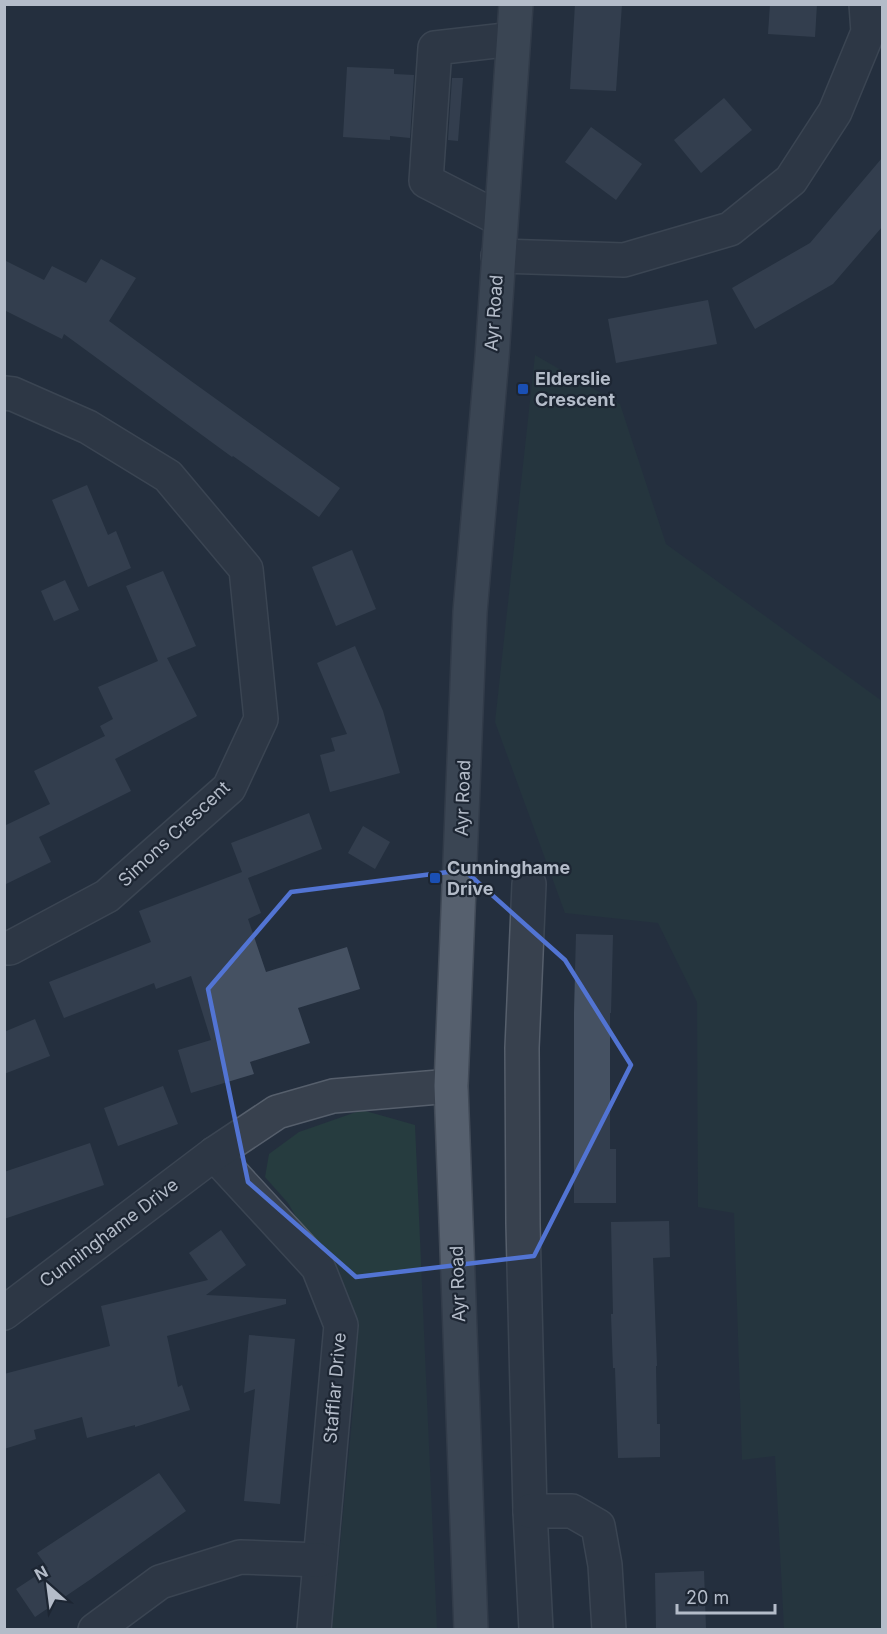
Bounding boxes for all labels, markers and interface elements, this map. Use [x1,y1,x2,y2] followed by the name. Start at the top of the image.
[480,274,507,352] street label: Ayr Road
[535,368,616,410] place label: Elderslie Crescent
[516,382,530,396] marker: Elderslie Crescent
[451,759,474,837] street label: Ayr Road
[114,777,234,891] street label: Simons Crescent
[447,857,570,899] place label: Cunninghame Drive
[428,871,442,885] marker: Cunninghame Drive
[35,1174,182,1291] street label: Cunninghame Drive
[446,1245,469,1323] street label: Ayr Road
[319,1332,350,1444] street label: Stafflar Drive
[18,1556,78,1616] north arrow
[31,1561,51,1584] text: N
[677,1577,774,1615] scale bar
[686,1587,729,1608] text: 20 m

